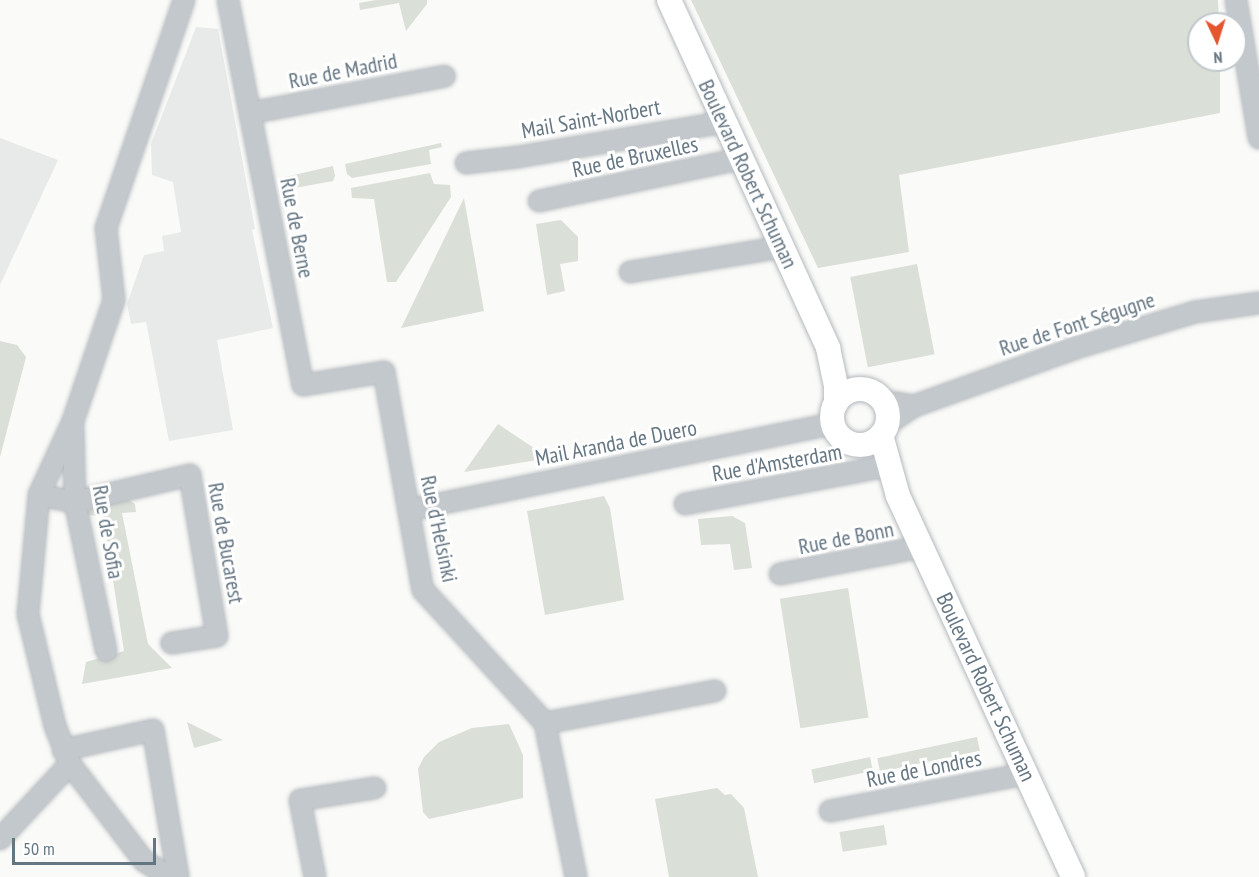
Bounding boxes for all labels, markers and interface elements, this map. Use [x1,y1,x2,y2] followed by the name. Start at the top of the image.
[1187,12,1247,72] north arrow
[287,48,399,94] street label: Rue de Madrid
[1213,48,1223,68] text: N
[693,75,803,273] street label: Boulevard Robert Schuman
[519,94,663,144] street label: Mail Saint-Norbert
[570,131,700,183] street label: Rue de Bruxelles
[274,176,320,280] street label: Rue de Berne
[996,286,1158,362] street label: Rue de Font Ségugne
[533,414,699,472] street label: Mail Aranda de Duero
[710,439,844,487] street label: Rue d'Amsterdam
[415,473,463,585] street label: Rue d'Helsinki
[202,480,250,606] street label: Rue de Bucarest
[87,483,129,581] street label: Rue de Sofia
[796,516,896,560] street label: Rue de Bonn
[931,588,1041,786] street label: Boulevard Robert Schuman
[864,745,984,793] street label: Rue de Londres
[15,826,159,864] scale bar
[23,837,55,860] text: 50 m

